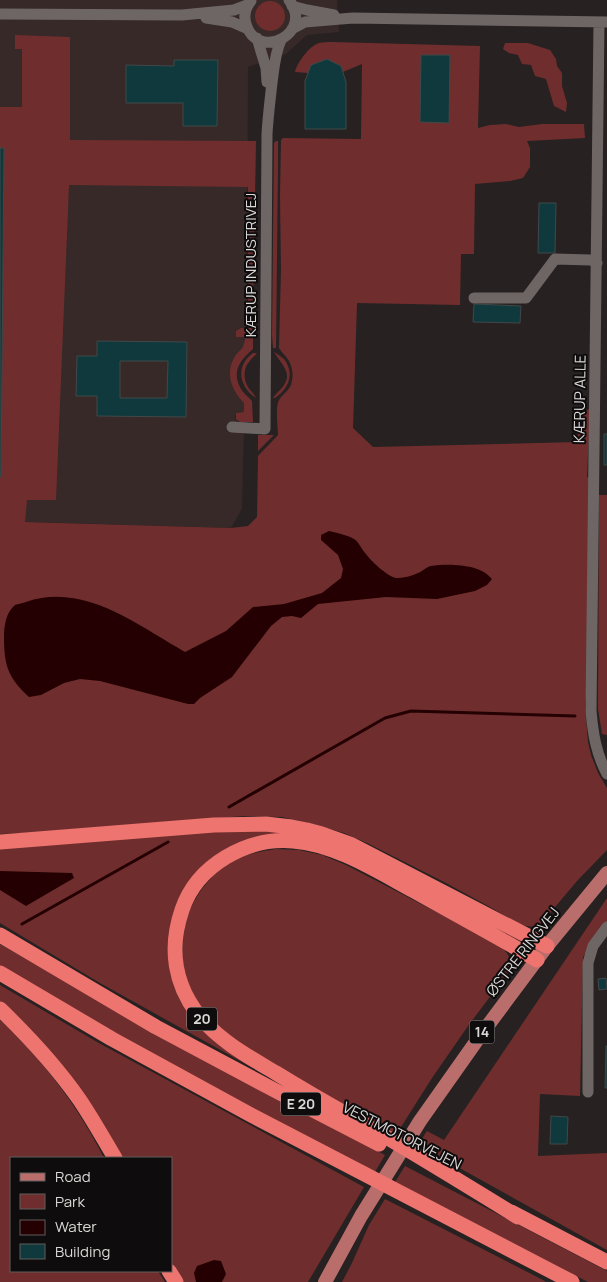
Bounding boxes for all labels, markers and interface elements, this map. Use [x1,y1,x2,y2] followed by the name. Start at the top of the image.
[240,193,261,337] street label: KÆRUP INDUSTRIVEJ
[568,355,591,443] street label: KÆRUP ALLE
[481,903,564,1001] street label: ØSTRE RINGVEJ
[187,1008,217,1030] road number: 20
[470,1020,494,1044] road number: 14
[281,1092,321,1116] road number: E 20
[339,1096,465,1175] street label: VESTMOTORVEJEN
[10,1157,172,1272] legend
[55,1166,91,1187] text: Road
[55,1191,85,1212] text: Park
[55,1216,97,1237] text: Water
[55,1241,110,1262] text: Building

